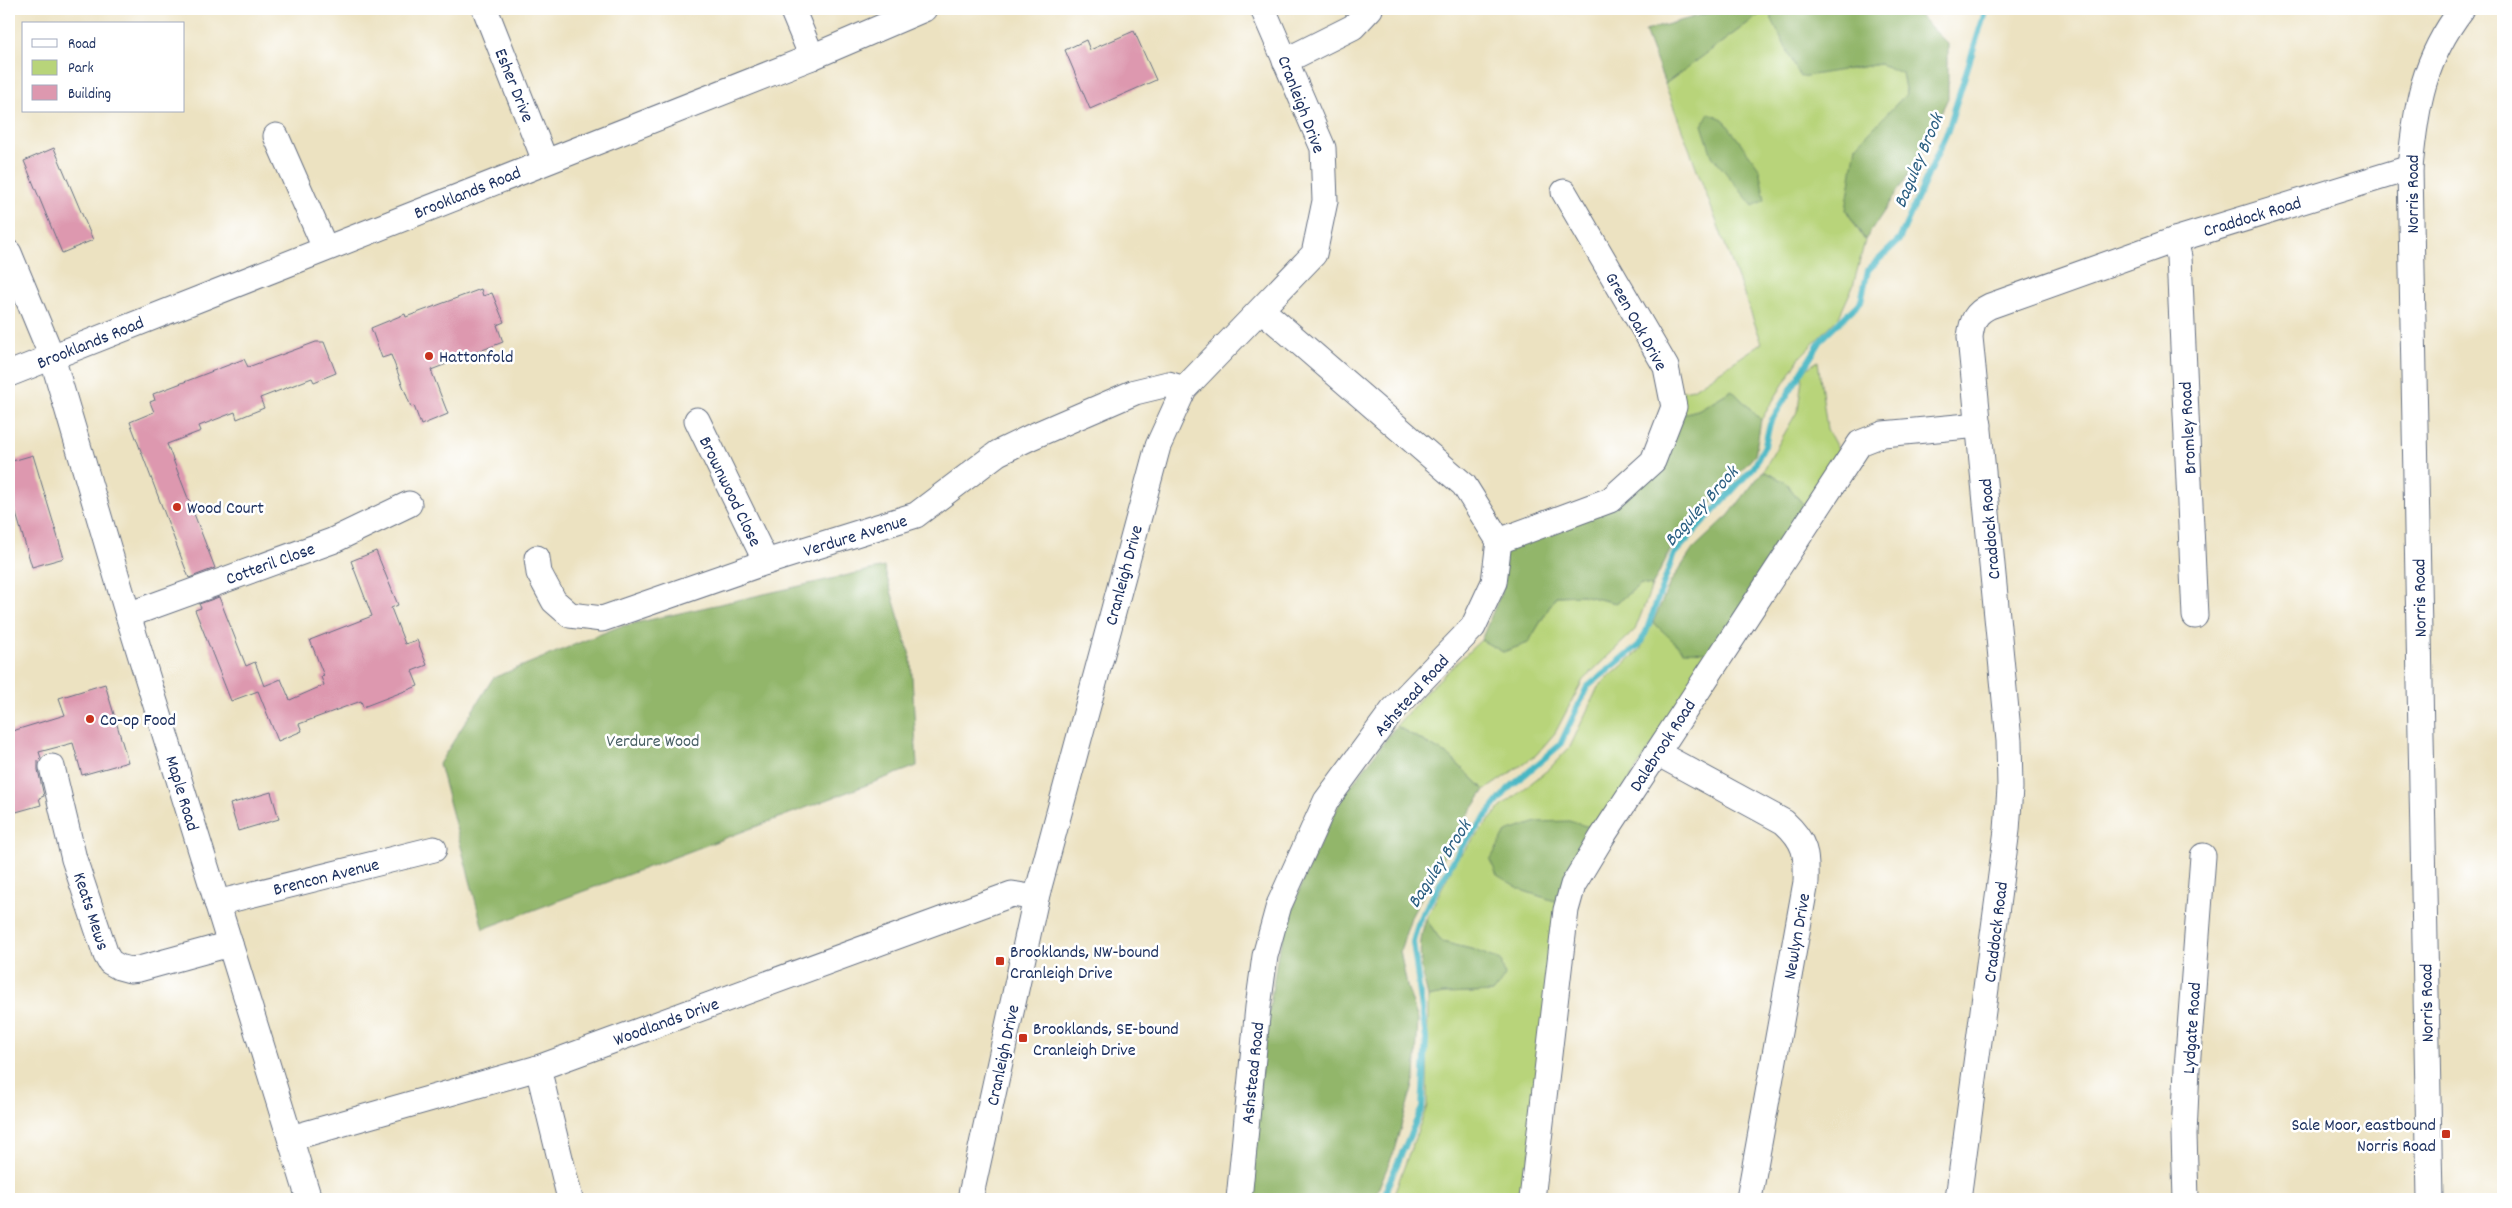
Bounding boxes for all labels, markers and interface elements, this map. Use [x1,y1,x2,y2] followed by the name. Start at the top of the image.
[22,22,185,112] legend
[68,34,96,56] text: Road
[487,45,539,127] street label: Esher Drive
[1270,52,1330,157] street label: Cranleigh Drive
[68,58,94,80] text: Park
[68,84,111,106] text: Building
[1888,108,1953,213] water label: Baguley Brook
[2402,155,2427,233] street label: Norris Road
[411,161,525,227] street label: Brooklands Road
[2201,192,2305,245] street label: Craddock Road
[1597,268,1672,376] street label: Green Oak Drive
[34,311,148,377] street label: Brooklands Road
[439,346,513,371] place label: Hattonfold
[423,350,435,362] marker: Hattonfold
[2175,381,2204,475] street label: Bromley Road
[691,433,766,552] street label: Brownwood Close
[1659,459,1748,554] water label: Baguley Brook
[1975,477,2008,580] street label: Craddock Road
[187,497,264,522] place label: Wood Court
[171,501,183,513] marker: Wood Court
[801,510,911,565] street label: Verdure Avenue
[1100,523,1151,629] street label: Cranleigh Drive
[223,538,319,593] street label: Cotteril Close
[2408,558,2435,638] street label: Norris Road
[1369,650,1456,743] street label: Ashstead Road
[1625,695,1703,797] street label: Dalebrook Road
[100,709,176,734] place label: Co-op Food
[84,713,96,725] marker: Co-op Food
[607,730,699,755] park label: Verdure Wood
[157,753,204,834] street label: Maple Road
[1402,814,1481,914] water label: Baguley Brook
[271,853,382,904] street label: Brencon Avenue
[65,870,114,954] street label: Keats Mews
[1979,881,2016,984] street label: Craddock Road
[1779,891,1818,981] street label: Newlyn Drive
[1010,941,1159,987] place label: Brooklands, NW-bound Cranleigh Drive
[994,955,1006,967] marker: Brooklands, NW-bound Cranleigh Drive
[2415,963,2442,1043] street label: Norris Road
[2178,982,2209,1075] street label: Lydgate Road
[611,993,723,1054] street label: Woodlands Drive
[982,1003,1027,1108] street label: Cranleigh Drive
[1033,1018,1179,1064] place label: Brooklands, SE-bound Cranleigh Drive
[1237,1021,1272,1126] street label: Ashstead Road
[1017,1032,1029,1044] marker: Brooklands, SE-bound Cranleigh Drive
[2292,1114,2436,1160] place label: Sale Moor, eastbound Norris Road
[2440,1128,2452,1140] marker: Sale Moor, eastbound Norris Road

